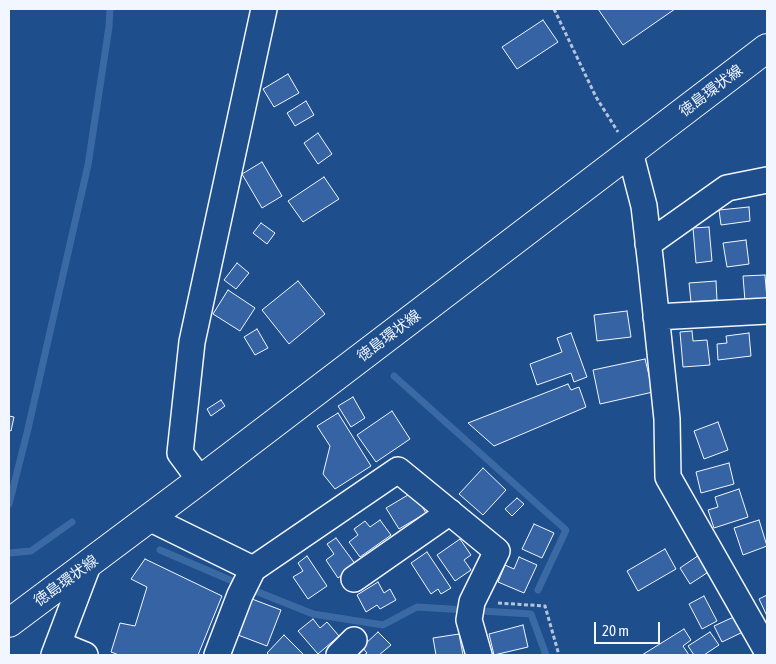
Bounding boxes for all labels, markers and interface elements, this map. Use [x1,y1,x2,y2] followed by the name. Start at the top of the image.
[676,61,746,121] street label: 徳島環状線
[354,306,424,366] street label: 徳島環状線
[30,552,102,610] street label: 徳島環状線
[596,612,662,644] scale bar
[602,622,629,639] text: 20 m

